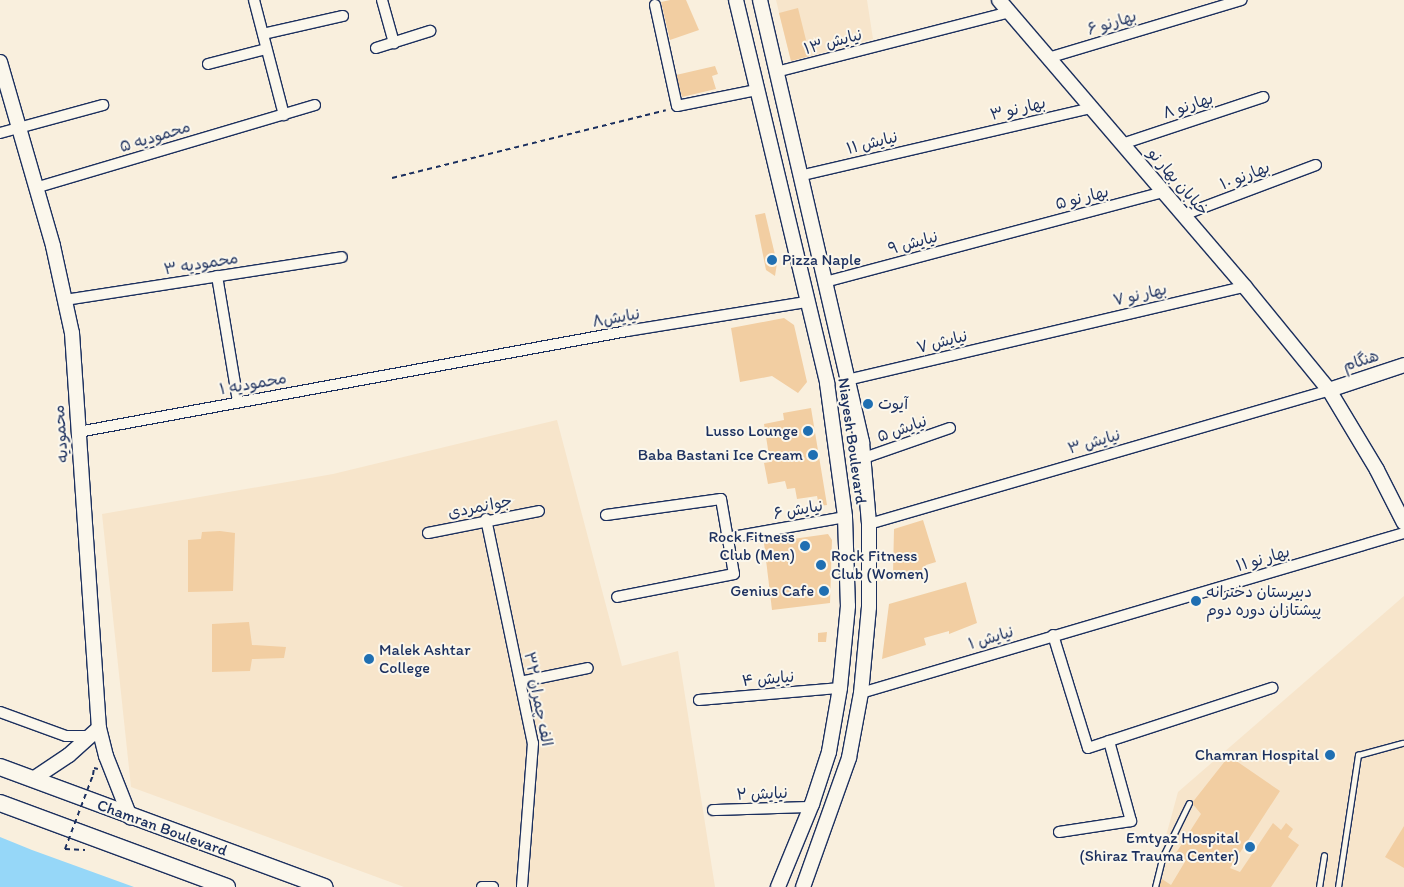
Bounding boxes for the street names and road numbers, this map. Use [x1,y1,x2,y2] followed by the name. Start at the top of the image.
[1085,6,1139,40] street label: ۶ بهارنو
[802,25,864,59] street label: نیایش ۱۳
[1160,89,1216,123] street label: ۸ بهارنو
[988,93,1048,125] street label: ۳ بهار نو
[117,117,193,157] street label: ۵ محمودیه
[844,127,900,159] street label: نیایش ۱۱
[1144,144,1212,220] street label: خیابان بهار نو
[1217,158,1273,194] street label: ۱۰ بهارنو
[1053,182,1111,214] street label: ۵ بهار نو
[886,227,940,259] street label: نیایش ۹
[162,249,240,279] street label: ۳ محمودیه
[1111,279,1169,311] street label: ۷ بهار نو
[591,304,641,332] street label: نیایش۸
[915,326,969,358] street label: نیایش ۷
[1341,346,1381,376] street label: هنگام
[218,369,288,399] street label: ۱ محمودیه
[834,376,870,506] street label: Niayesh Boulevard
[49,404,73,464] street label: محمودیه
[875,412,929,446] street label: نیایش ۵
[1066,425,1122,459] street label: نیایش ۳
[446,491,514,523] street label: جوانمردی
[772,496,824,524] street label: نیایش ۶
[1234,542,1292,576] street label: ۱۱ بهار نو
[966,622,1016,654] street label: نیایش ۱
[519,650,557,748] street label: ۳۲ الف چمران
[741,667,795,691] street label: نیایش ۴
[736,784,788,804] street label: نیایش ۲
[94,795,230,861] street label: Chamran Boulevard

